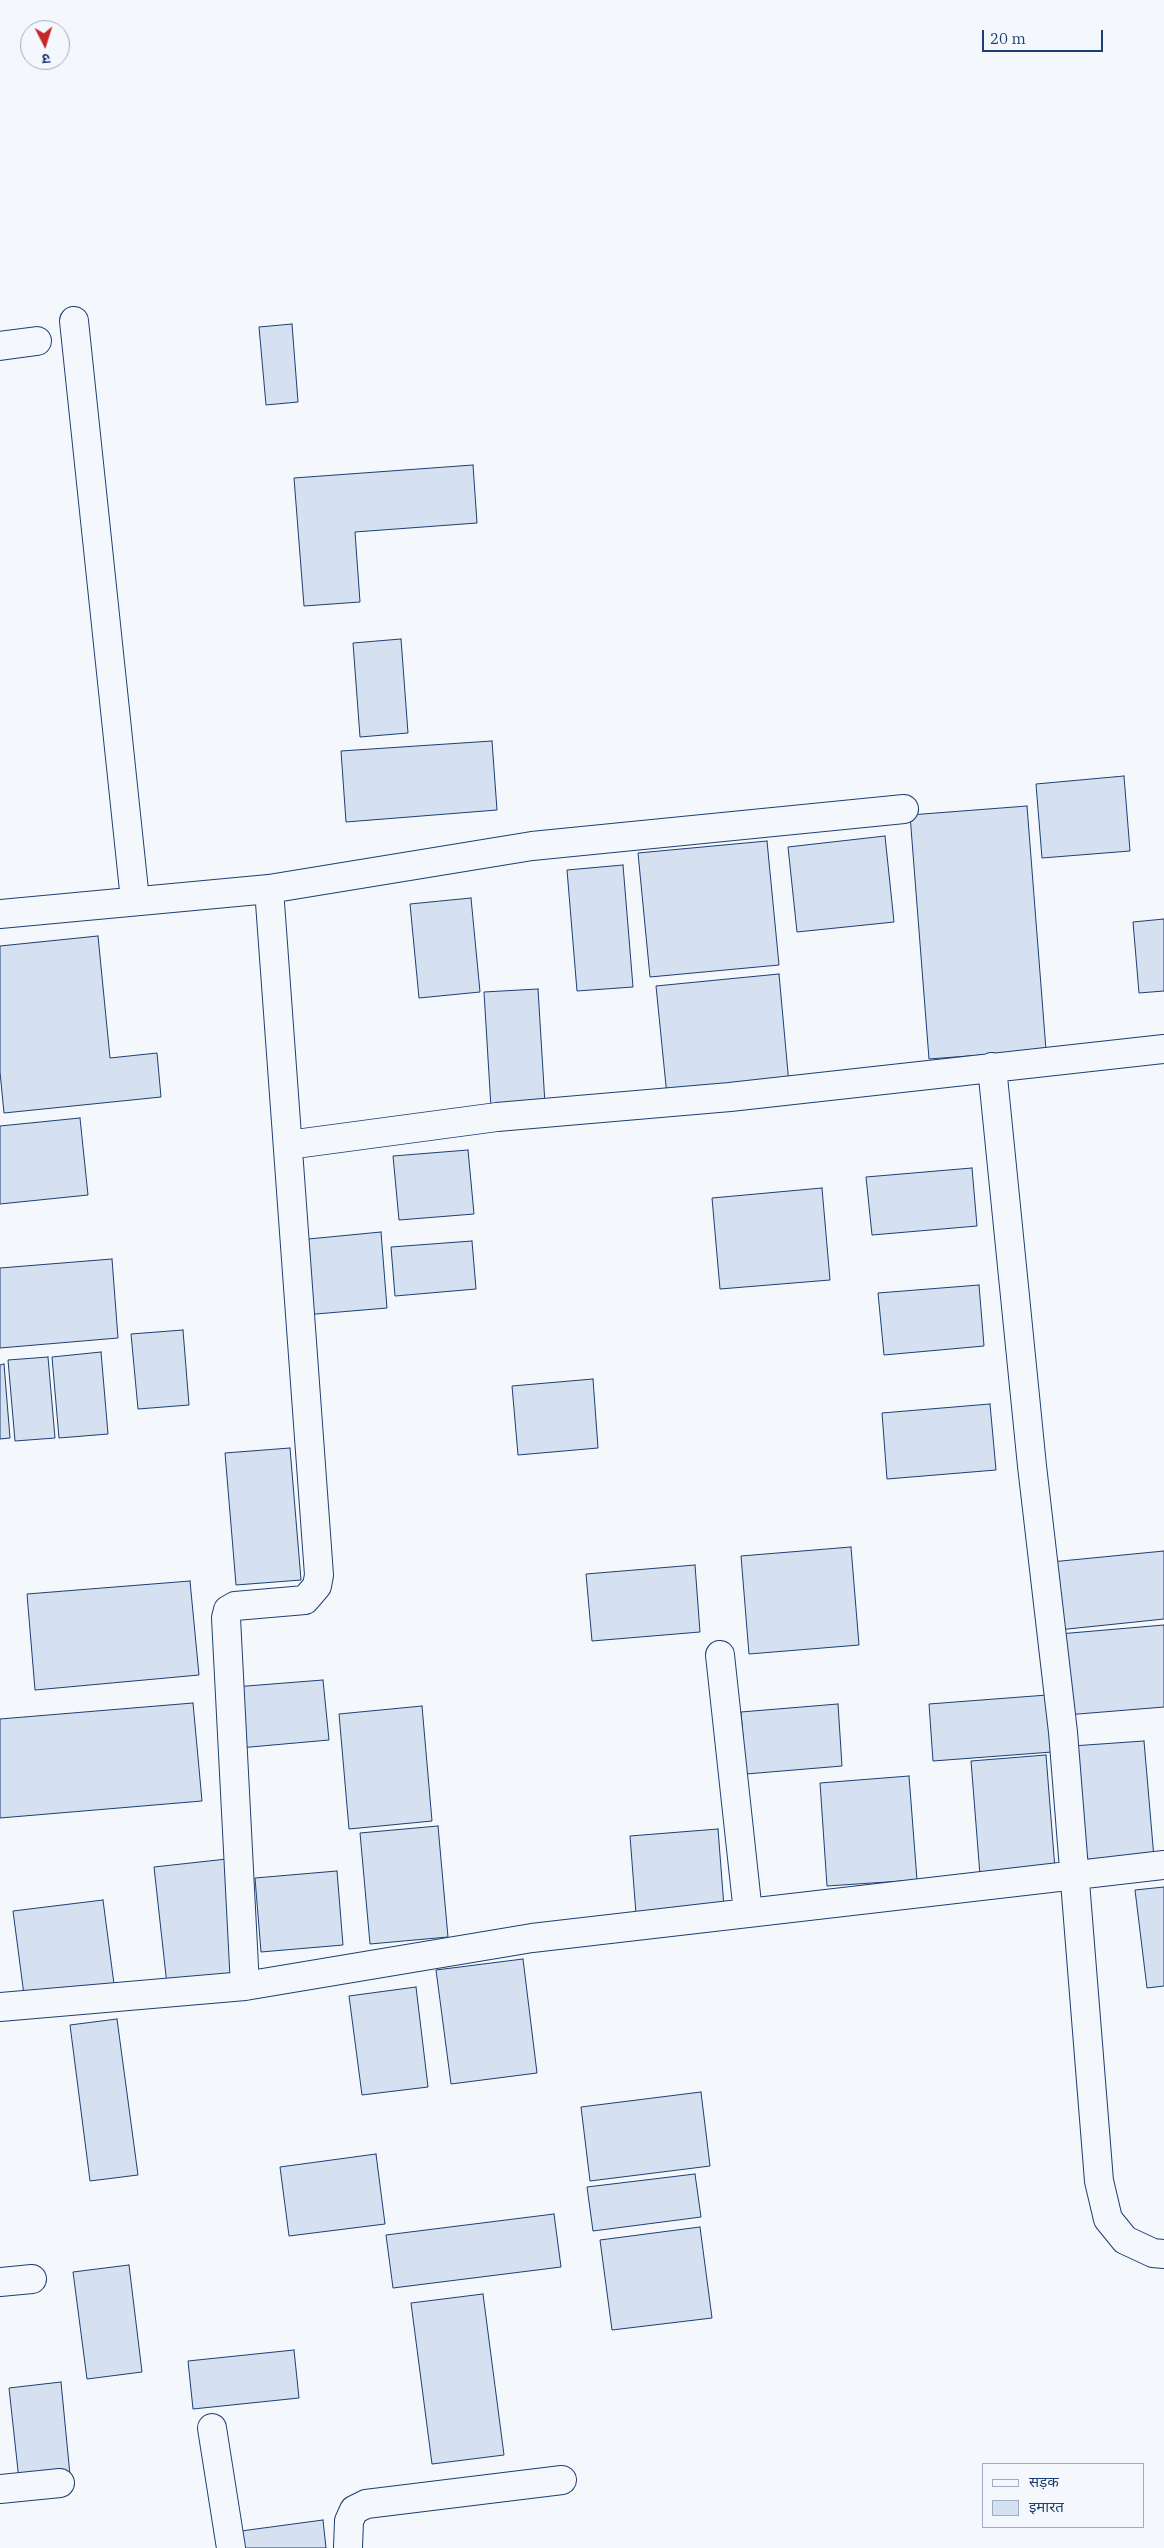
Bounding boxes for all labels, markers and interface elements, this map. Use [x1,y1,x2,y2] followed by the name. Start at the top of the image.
[20,20,70,70] north arrow
[984,20,1105,52] scale bar
[990,29,1026,48] text: 20 m
[41,50,51,68] text: उ
[982,2463,1144,2528] legend
[1029,2472,1059,2491] text: सड़क
[1029,2497,1064,2516] text: इमारत

